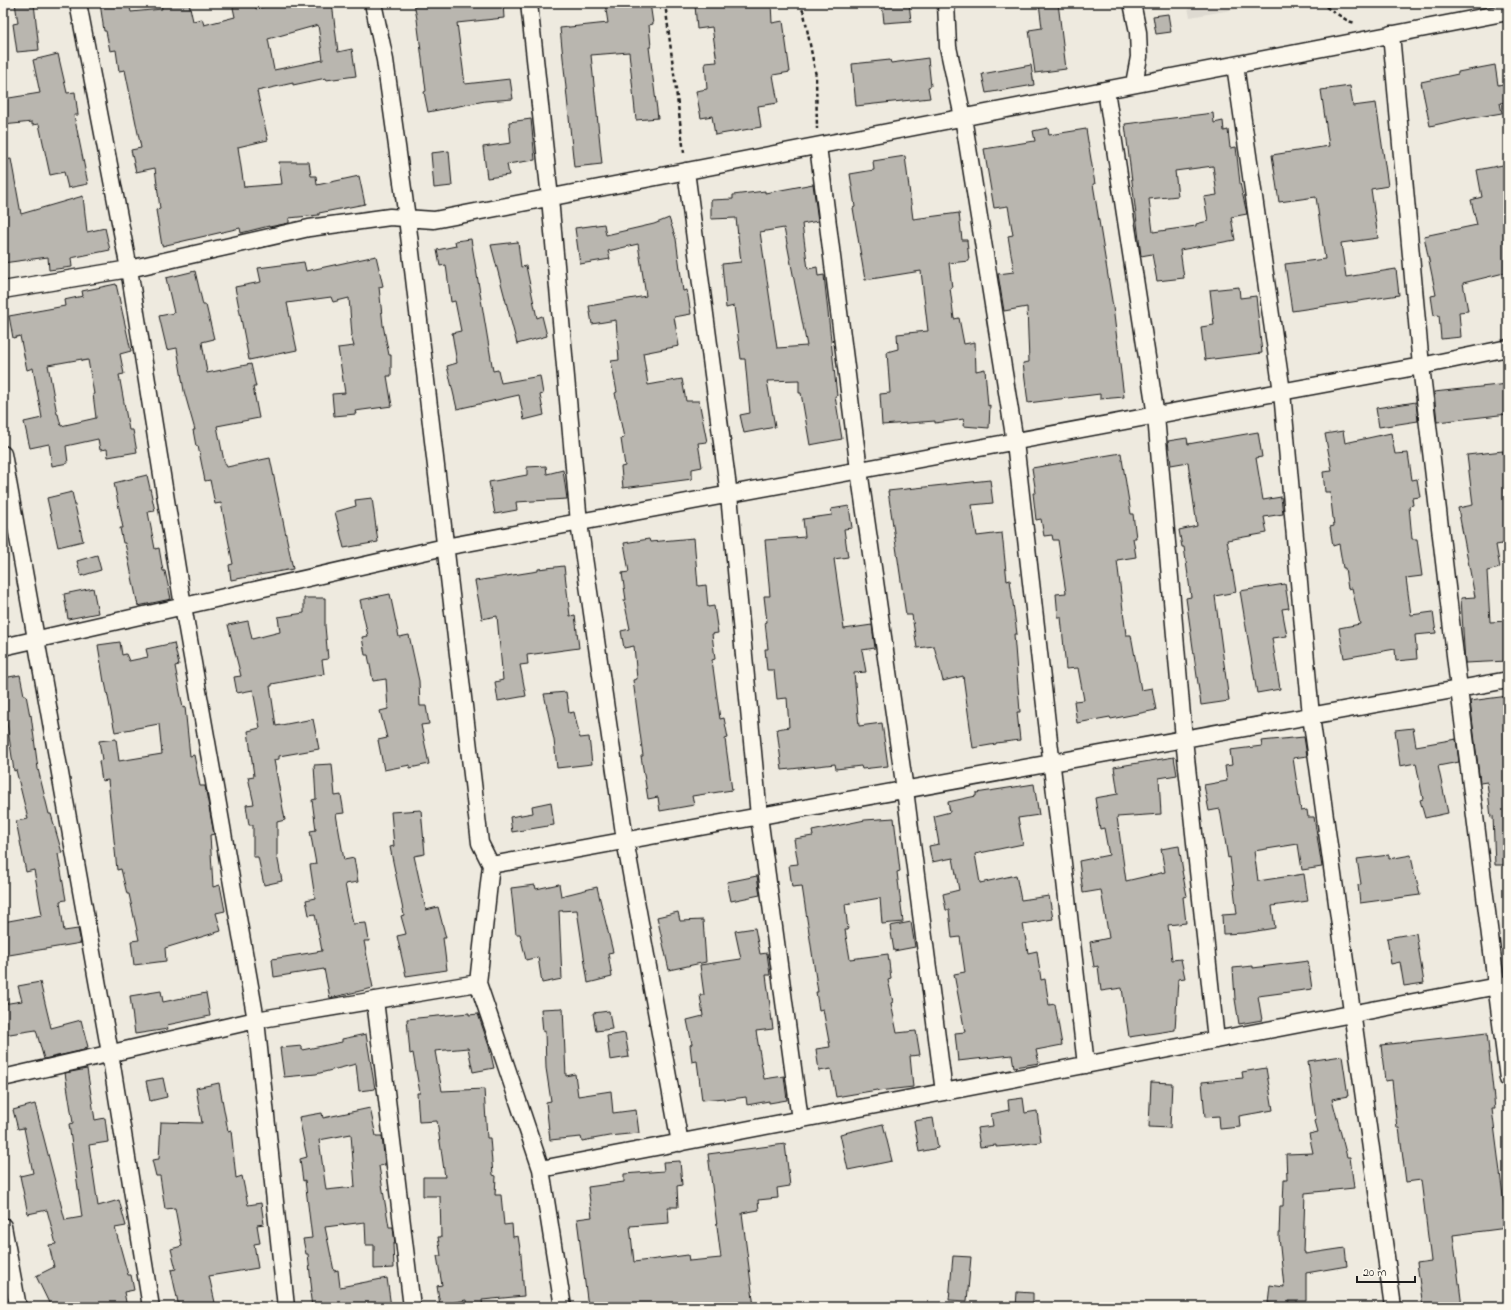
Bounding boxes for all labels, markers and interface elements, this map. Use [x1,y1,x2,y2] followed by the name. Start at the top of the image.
[1357,1258,1415,1284] scale bar
[1363,1264,1386,1282] text: 20 m

